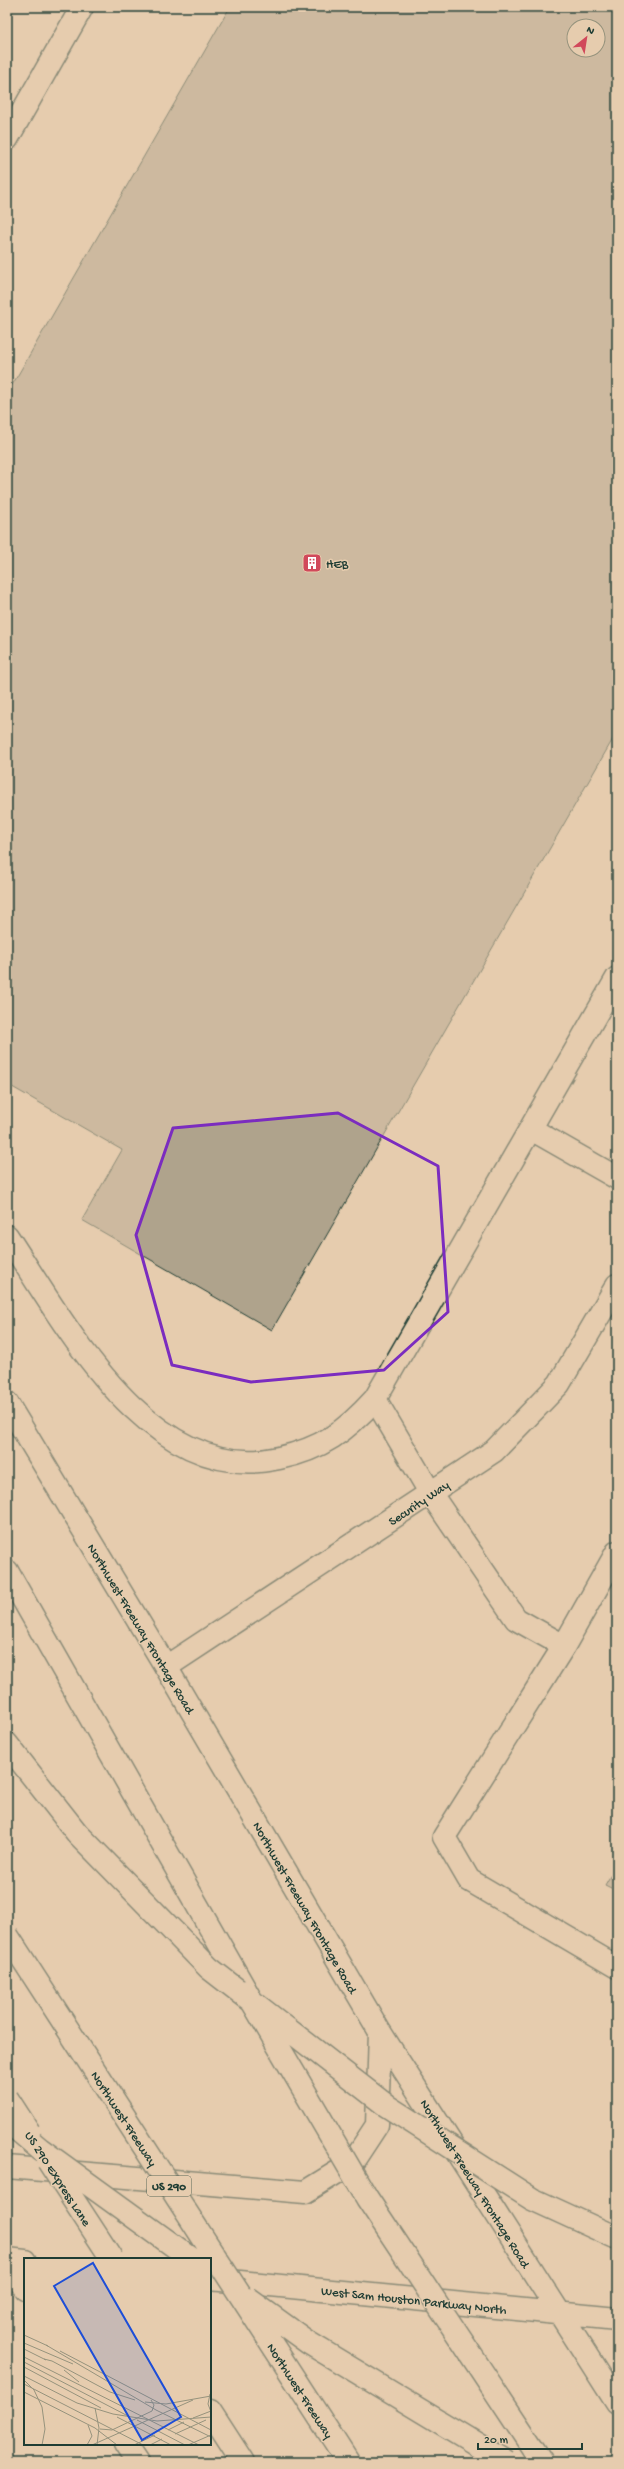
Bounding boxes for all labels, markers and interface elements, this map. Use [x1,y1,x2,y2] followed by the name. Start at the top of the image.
[566,18,606,58] north arrow
[584,24,596,38] text: N
[301,552,323,574] building icon: HEB
[326,558,349,573] place label: HEB
[386,1478,453,1530] street label: Security Way
[83,1542,197,1718] street label: Northwest Freeway Frontage Road
[248,1820,360,1998] street label: Northwest Freeway Frontage Road
[87,2069,160,2170] street label: Northwest Freeway
[416,2097,533,2273] street label: Northwest Freeway Frontage Road
[21,2129,93,2230] street label: US 290 Express Lane
[147,2176,191,2196] road number: US 290
[24,2258,211,2445] inset map
[320,2284,507,2319] street label: West Sam Houston Parkway North
[263,2341,336,2442] street label: Northwest Freeway
[478,2425,582,2451] scale bar
[484,2434,509,2448] text: 20 m

